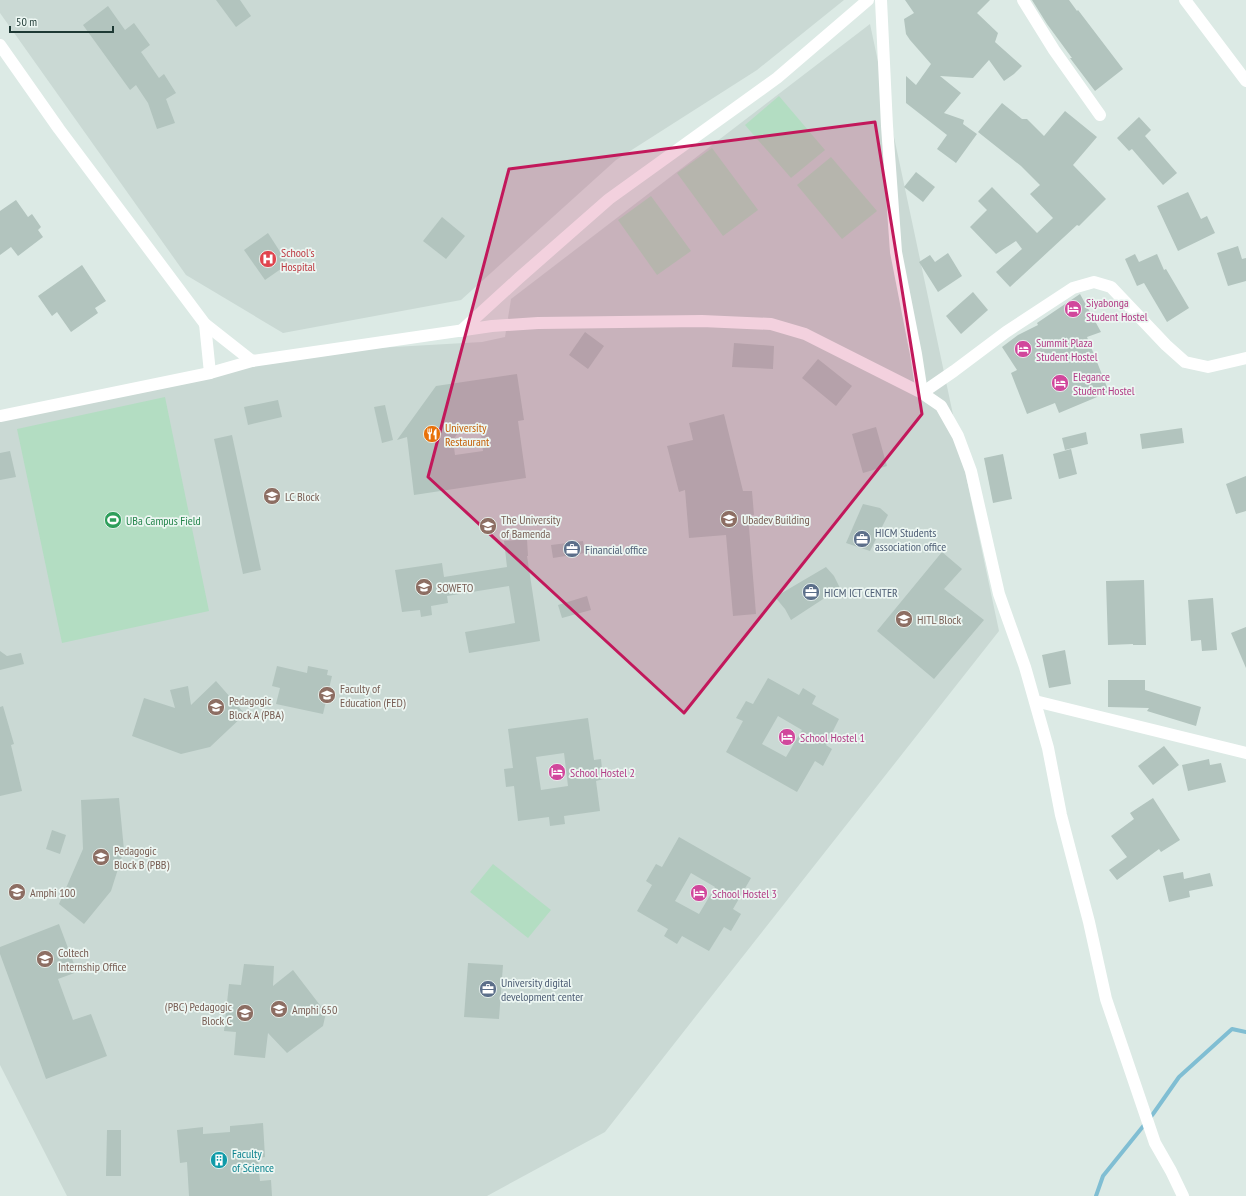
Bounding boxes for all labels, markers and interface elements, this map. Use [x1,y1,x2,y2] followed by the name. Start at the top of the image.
[10,8,113,34] scale bar
[16,14,37,29] text: 50 m
[281,245,316,274] place label: School's Hospital
[258,249,278,269] hospital icon: School's Hospital
[1086,295,1148,324] place label: Siyabonga Student Hostel
[1063,299,1083,319] hotel icon: Siyabonga Student Hostel
[1036,335,1098,364] place label: Summit Plaza Student Hostel
[1013,339,1033,359] hotel icon: Summit Plaza Student Hostel
[1073,369,1135,398] place label: Elegance Student Hostel
[1050,373,1070,393] hotel icon: Elegance Student Hostel
[445,420,490,449] place label: University Restaurant
[422,424,442,444] restaurant icon: University Restaurant
[262,486,282,506] school or university icon: LC Block
[285,489,320,504] place label: LC Block
[719,509,739,529] school or university icon: Ubadev Building
[103,510,123,530] sports icon: UBa Campus Field
[501,512,561,541] place label: The University of Bamenda
[742,512,810,527] place label: Ubadev Building
[126,513,201,528] place label: UBa Campus Field
[478,516,498,536] school or university icon: The University of Bamenda
[875,525,946,554] place label: HICM Students association office
[852,529,872,549] office icon: HICM Students association office
[562,539,582,559] office icon: Financial office
[585,542,647,557] place label: Financial office
[414,577,434,597] school or university icon: SOWETO
[437,580,474,595] place label: SOWETO
[801,582,821,602] office icon: HICM ICT CENTER
[824,585,898,600] place label: HICM ICT CENTER
[894,609,914,629] school or university icon: HITL Block
[917,612,962,627] place label: HITL Block
[340,681,406,710] place label: Faculty of Education (FED)
[317,685,337,705] school or university icon: Faculty of Education (FED)
[229,693,284,722] place label: Pedagogic Block A (PBA)
[206,697,226,717] school or university icon: Pedagogic Block A (PBA)
[777,727,797,747] hotel icon: School Hostel 1
[800,730,865,745] place label: School Hostel 1
[547,762,567,782] hotel icon: School Hostel 2
[570,765,635,780] place label: School Hostel 2
[114,843,170,872] place label: Pedagogic Block B (PBB)
[91,847,111,867] school or university icon: Pedagogic Block B (PBB)
[7,882,27,902] school or university icon: Amphi 100
[689,883,709,903] hotel icon: School Hostel 3
[30,885,75,900] place label: Amphi 100
[712,886,777,901] place label: School Hostel 3
[58,945,126,974] place label: Coltech Internship Office
[35,949,55,969] school or university icon: Coltech Internship Office
[501,975,584,1004] place label: University digital development center
[478,979,498,999] office icon: University digital development center
[165,999,233,1028] place label: (PBC) Pedagogic Block C
[269,999,289,1019] school or university icon: Amphi 650
[292,1002,337,1017] place label: Amphi 650
[235,1003,255,1023] school or university icon: (PBC) Pedagogic Block C
[232,1146,274,1175] place label: Faculty of Science
[209,1150,229,1170] building icon: Faculty of Science

